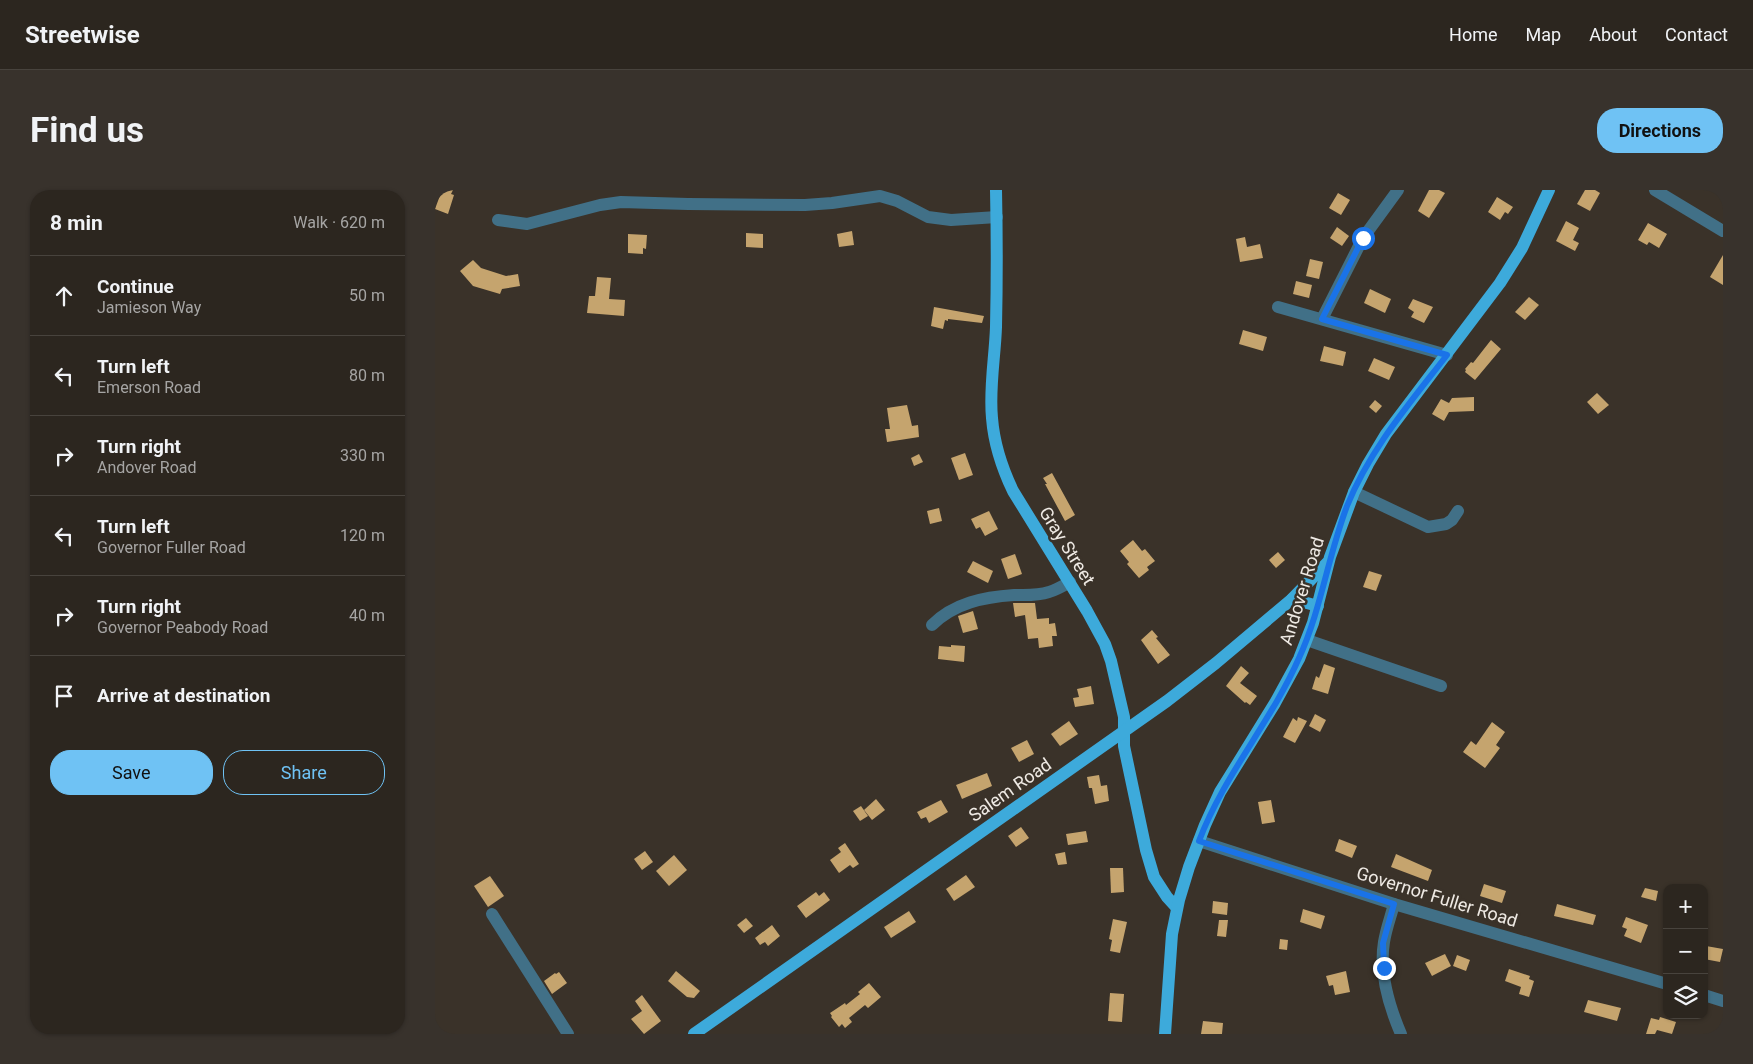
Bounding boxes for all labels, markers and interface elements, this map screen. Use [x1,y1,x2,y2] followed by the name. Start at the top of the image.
[25,21,140,49] text: Streetwise
[1449,24,1498,45] text: Home
[1526,24,1561,45] text: Map
[1589,24,1637,45] text: About
[1665,24,1728,45] text: Contact
[1597,108,1723,153] button: Directions
[30,110,144,151] text: Find us
[50,211,103,235] text: 8 min
[293,213,385,232] text: Walk · 620 m
[1352,227,1375,250] route start
[97,275,174,298] text: Continue
[50,282,78,310] icon: ahead
[349,286,385,305] text: 50 m
[97,298,201,317] text: Jamieson Way
[97,355,170,378] text: Turn left
[50,362,78,390] icon: left
[349,366,385,385] text: 80 m
[97,378,201,397] text: Emerson Road
[97,435,181,458] text: Turn right
[50,442,78,470] icon: right
[340,446,385,465] text: 330 m
[97,458,197,477] text: Andover Road
[1035,503,1100,589] street label: Gray Street
[97,515,170,538] text: Turn left
[50,522,78,550] icon: left
[340,526,385,545] text: 120 m
[1275,534,1328,647] street label: Andover Road
[97,538,246,557] text: Governor Fuller Road
[97,595,181,618] text: Turn right
[50,602,78,630] icon: right
[349,606,385,625] text: 40 m
[97,618,268,637] text: Governor Peabody Road
[50,682,78,710] icon: arrive
[97,684,270,707] text: Arrive at destination
[50,750,213,795] button: Save
[223,750,385,795] button: Share
[964,753,1055,826] street label: Salem Road
[1354,862,1520,931] street label: Governor Fuller Road
[1663,884,1708,1019] map controls
[1663,884,1708,929] button: +
[1663,929,1708,974] button: −
[1373,957,1396,980] route end
[1663,974,1708,1019] button: layers

